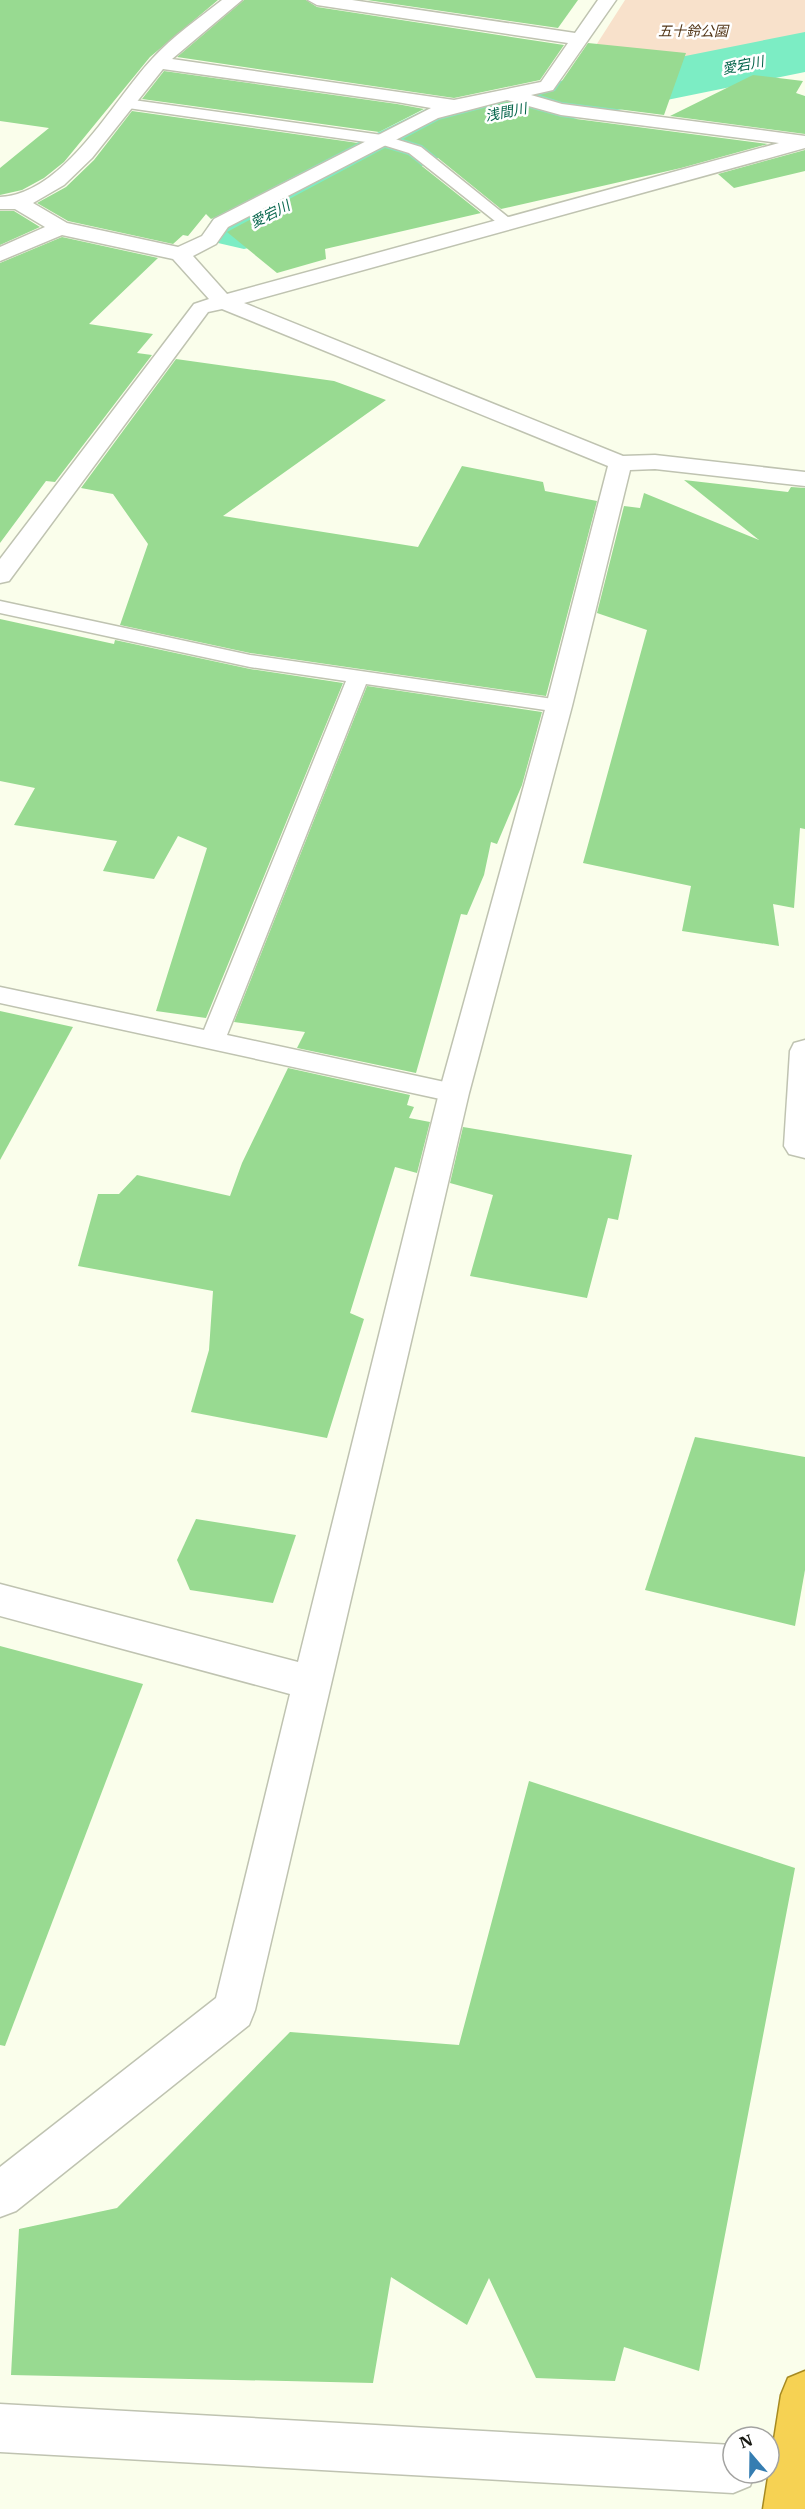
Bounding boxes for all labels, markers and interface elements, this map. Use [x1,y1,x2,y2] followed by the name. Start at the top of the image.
[658,22,730,40] park label: 五十鈴公園
[721,52,767,78] water label: 愛宕川
[484,99,530,125] water label: 浅間川
[247,196,295,232] water label: 愛宕川
[721,2425,781,2485] north arrow
[737,2429,755,2452] text: N

